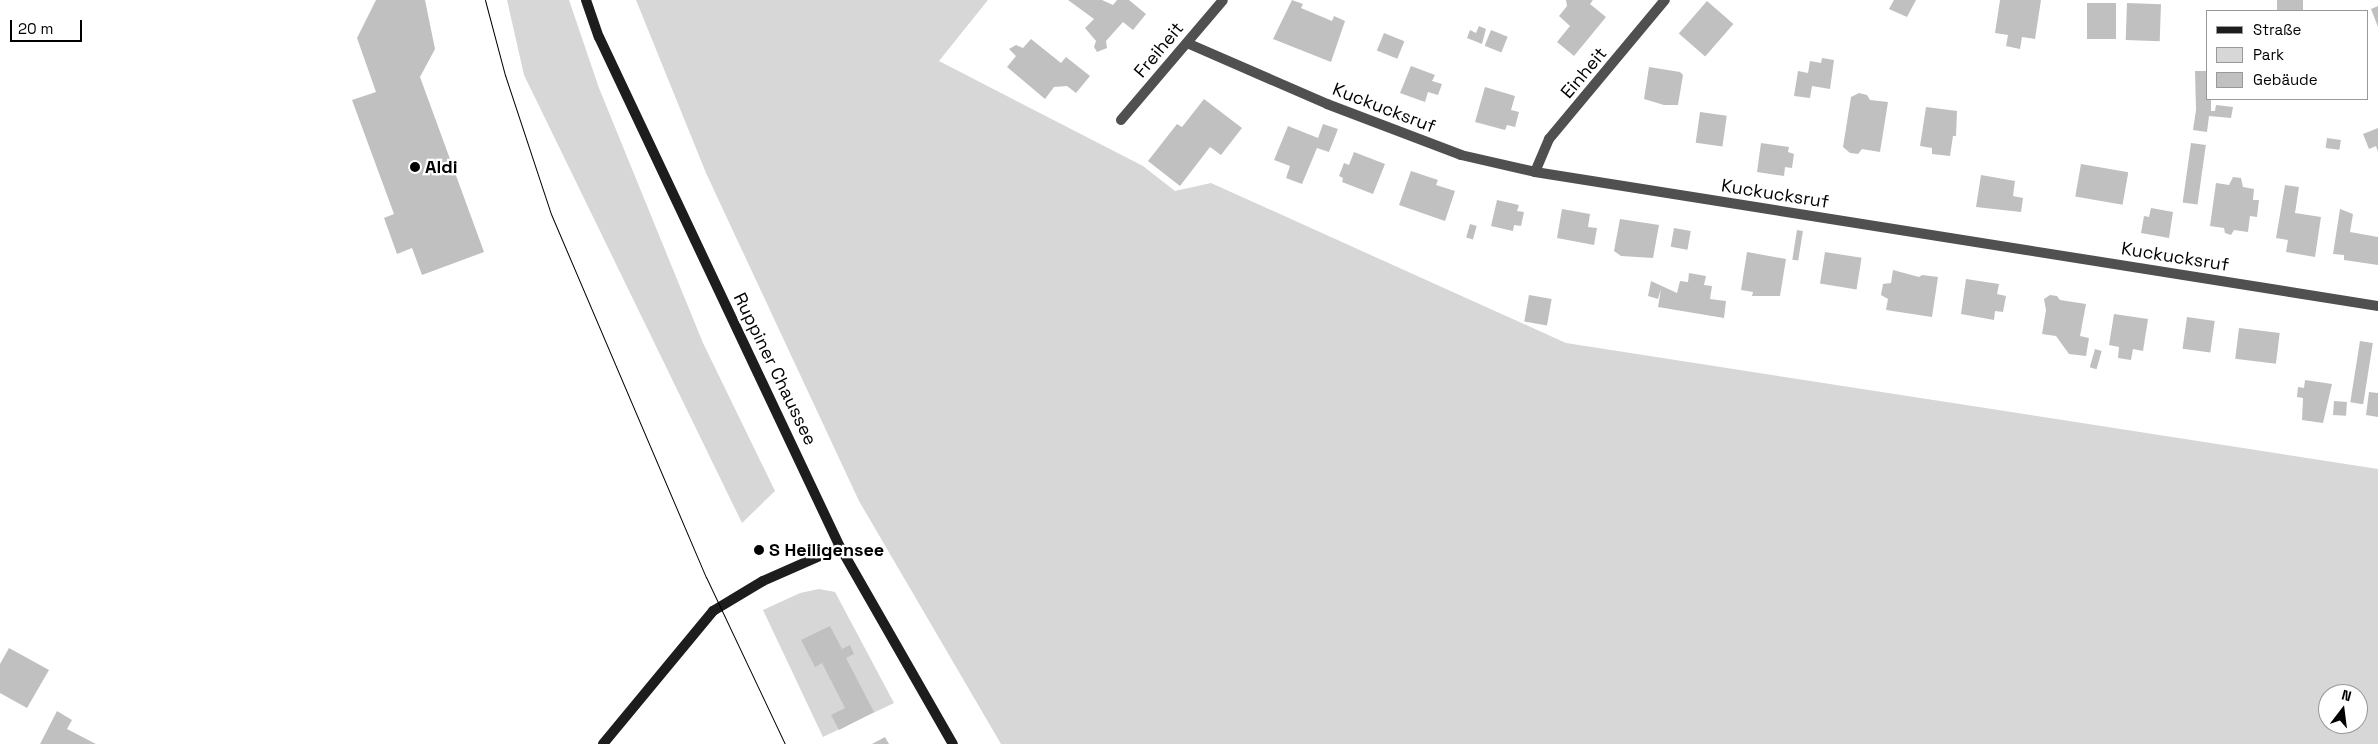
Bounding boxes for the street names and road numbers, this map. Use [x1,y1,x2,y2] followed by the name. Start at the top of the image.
[1130,18,1188,82] street label: Freiheit
[1556,43,1612,103] street label: Einheit
[1329,78,1439,138] street label: Kuckucksruf
[1720,175,1830,213] street label: Kuckucksruf
[2120,238,2230,276] street label: Kuckucksruf
[729,289,821,449] street label: Ruppiner Chaussee

